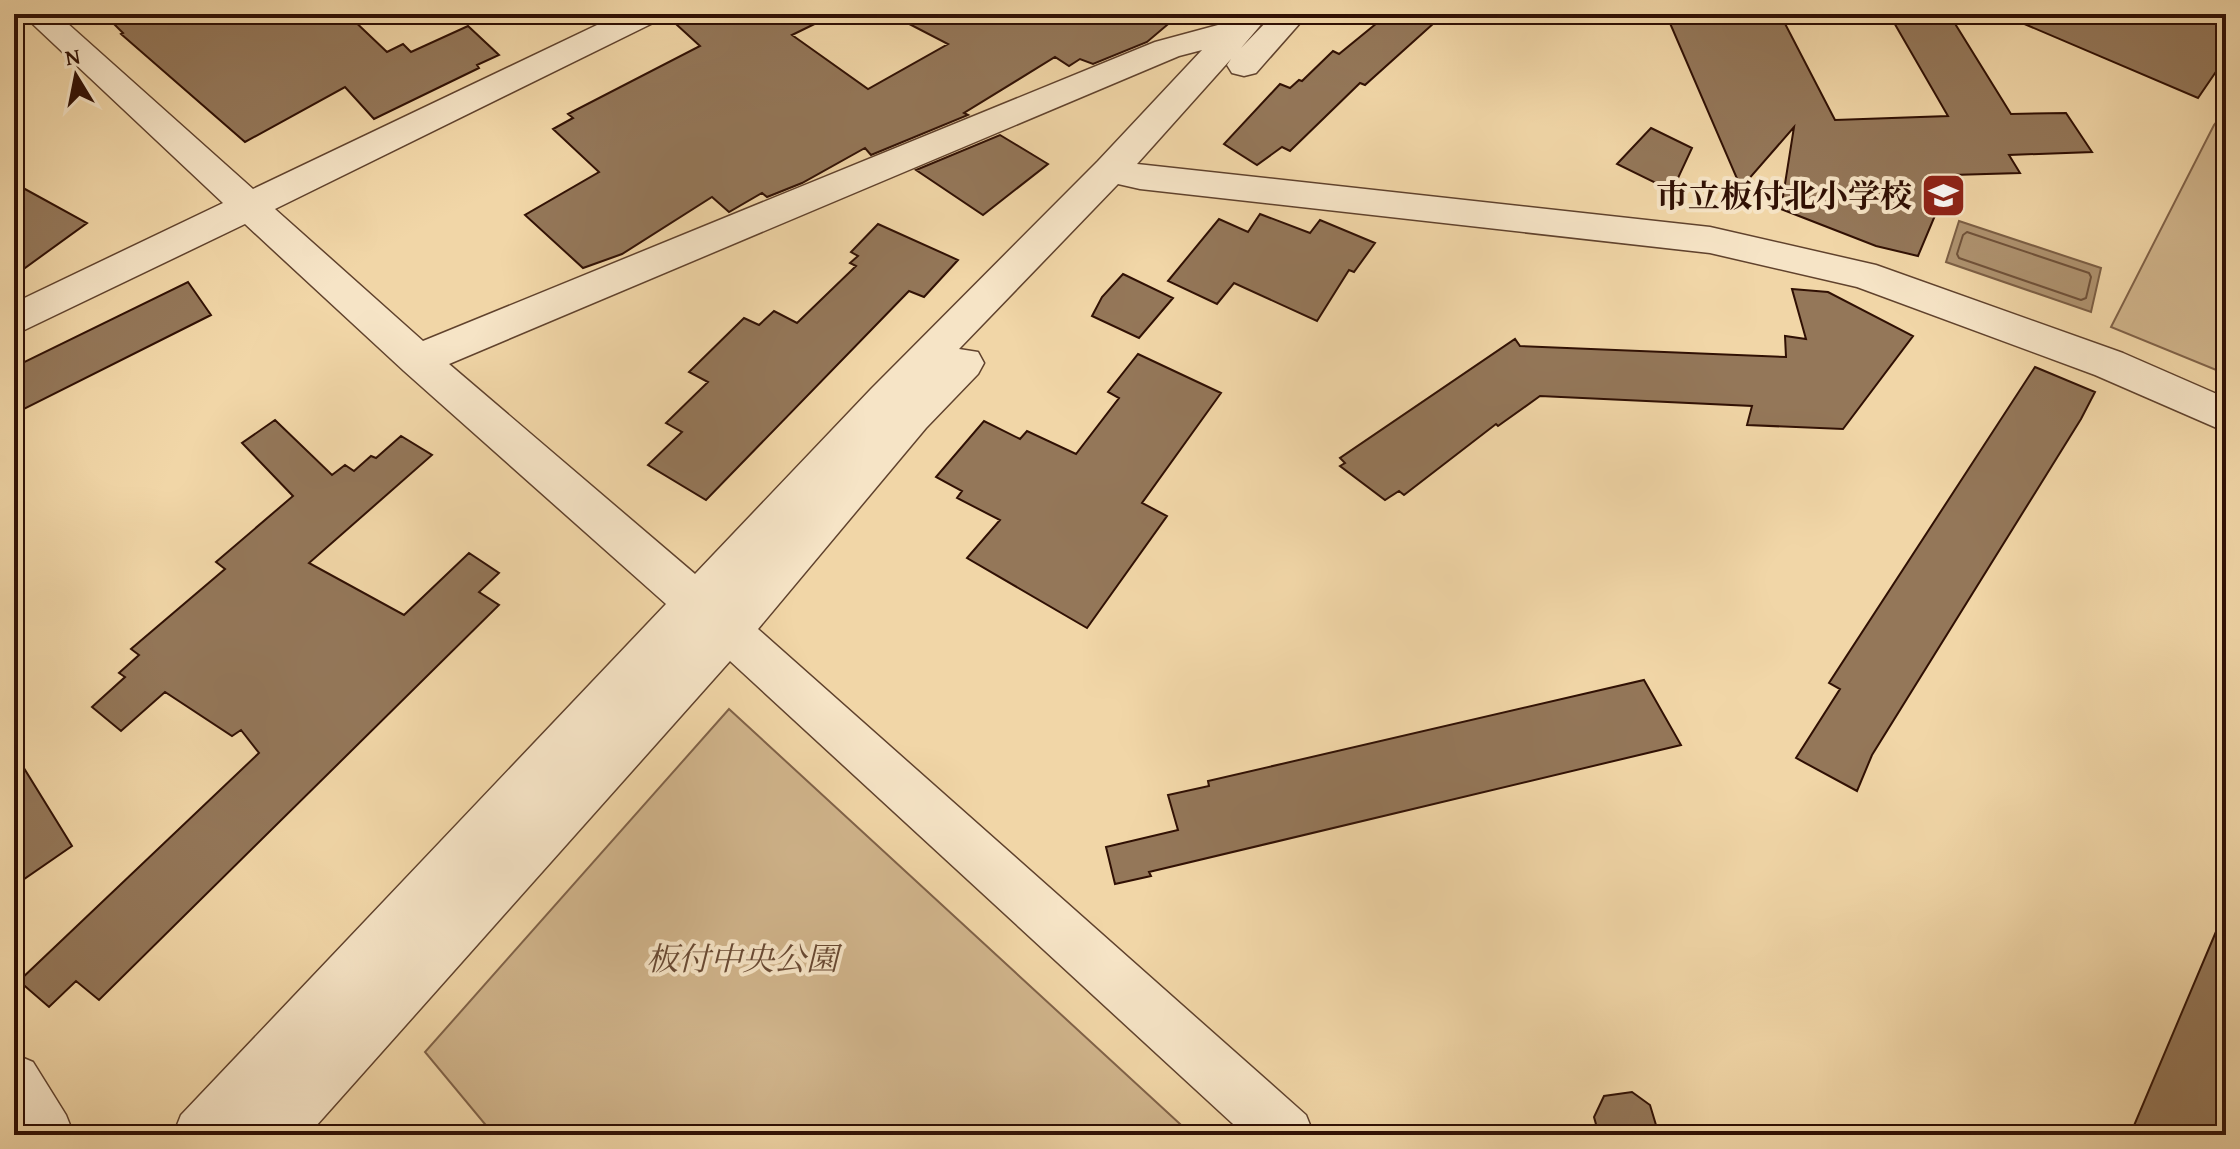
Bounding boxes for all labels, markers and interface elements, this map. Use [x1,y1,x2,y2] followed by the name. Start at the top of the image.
[36,36,116,116] north arrow
[63,39,83,73] text: N
[1656,172,1912,219] place label: 市立板付北小学校
[1919,172,1967,220] school or university icon: 市立板付北小学校
[646,935,843,982] park label: 板付中央公園

